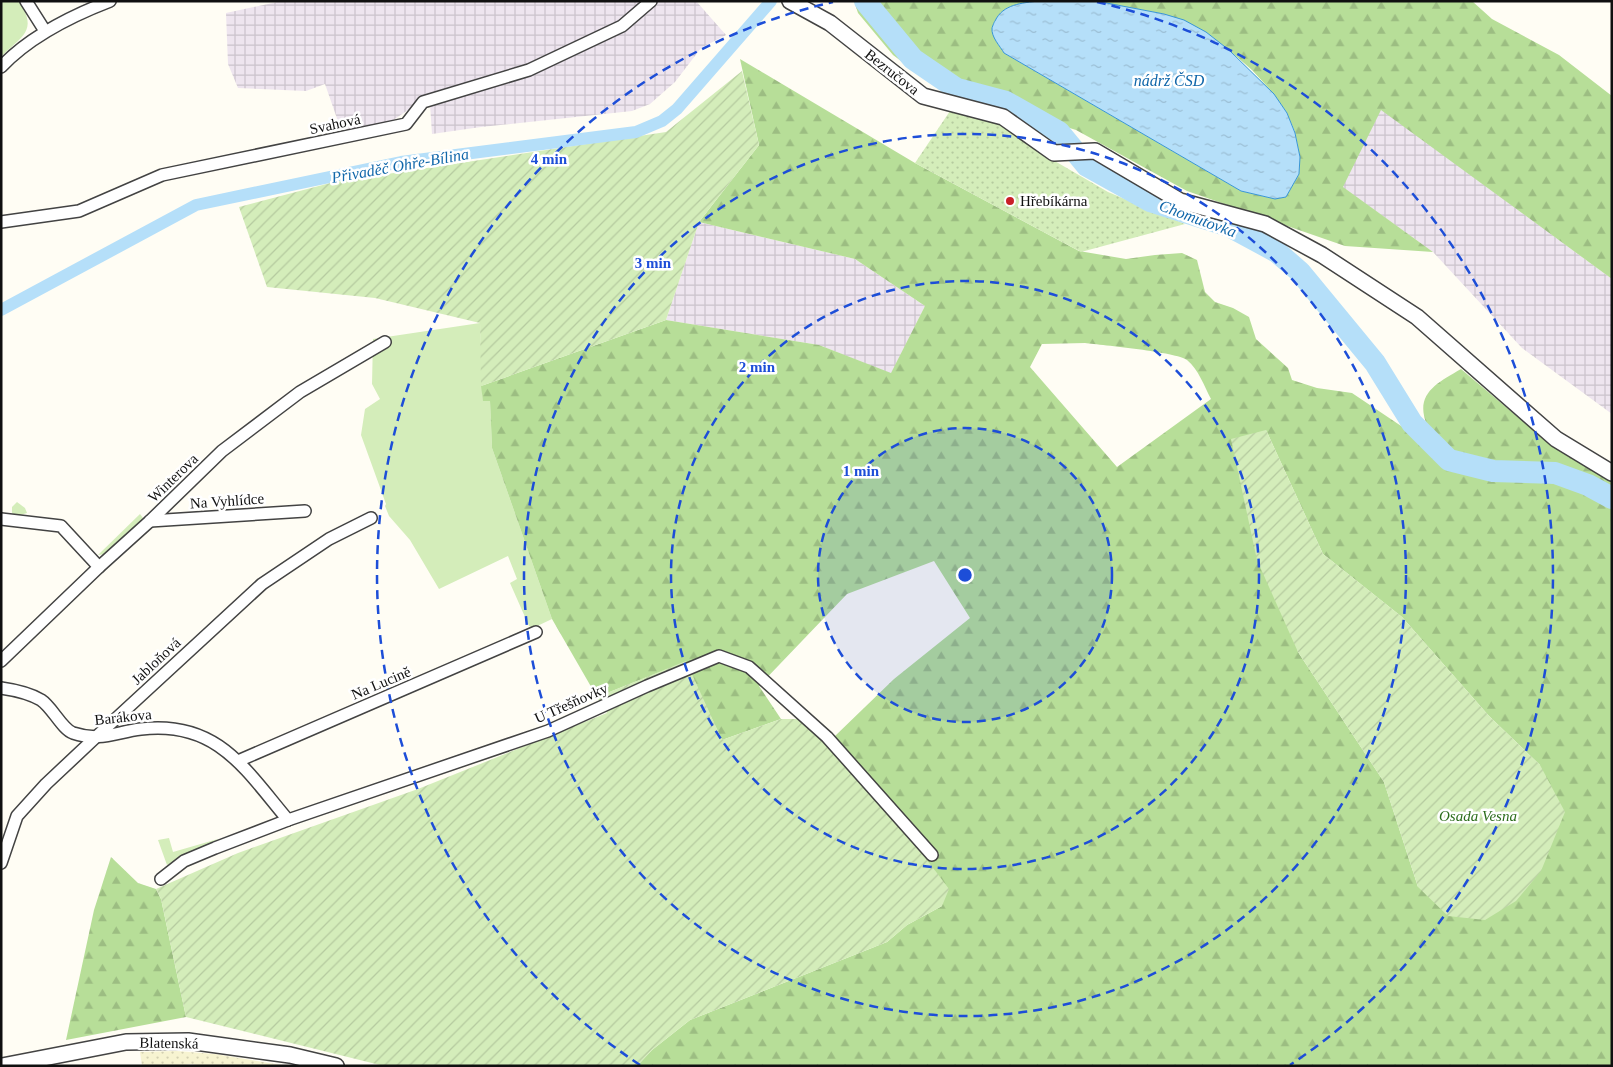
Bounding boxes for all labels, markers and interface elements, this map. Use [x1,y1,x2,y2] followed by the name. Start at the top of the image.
[862,46,922,98] street label: Bezručova
[1134,71,1205,89] water label: nádrž ČSD
[308,111,362,137] street label: Svahová
[329,145,470,186] water label: Přivaděč Ohře-Bílina
[531,151,568,167] text: 4 min
[1020,193,1088,209] place label: Hřebíkárna
[1004,195,1016,207] marker: Hřebíkárna
[1157,197,1239,240] water label: Chomutovka
[635,255,672,271] text: 3 min
[739,359,776,375] text: 2 min
[145,450,201,506] street label: Winterova
[843,463,880,479] text: 1 min
[189,490,265,512] street label: Na Vyhlídce
[956,566,974,584] centre of rings
[128,634,184,688] street label: Jabloňová
[349,663,413,703] street label: Na Lucině
[532,680,611,726] street label: U Třešňovky
[94,706,153,728] street label: Barákova
[1439,808,1517,824] park label: Osada Vesna
[139,1034,199,1052] street label: Blatenská

